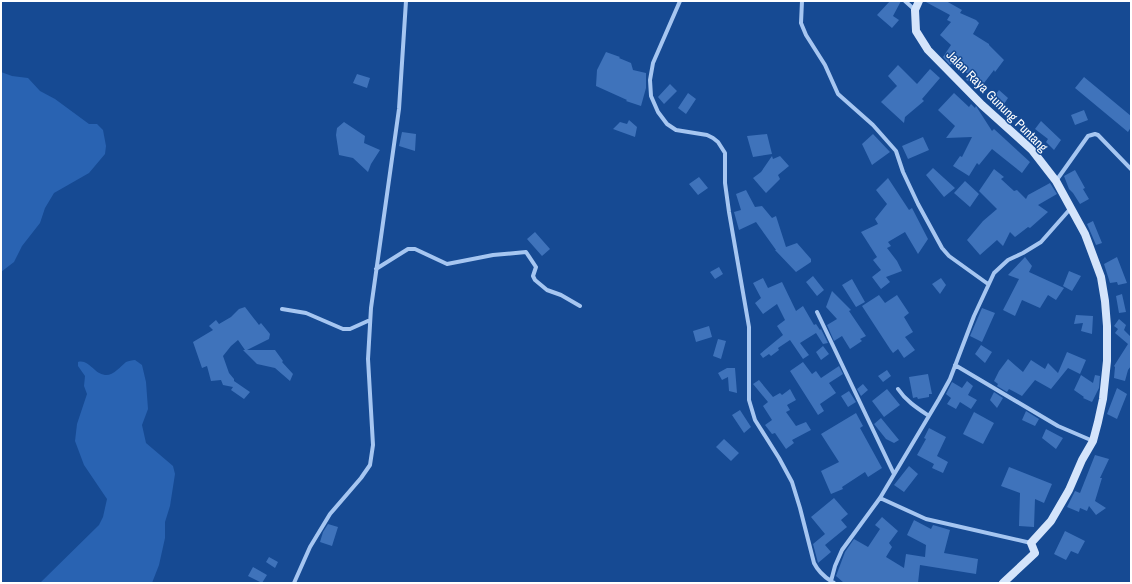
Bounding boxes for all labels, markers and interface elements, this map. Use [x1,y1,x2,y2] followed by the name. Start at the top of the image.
[943,47,1051,155] street label: Jalan Raya Gunung Puntang

